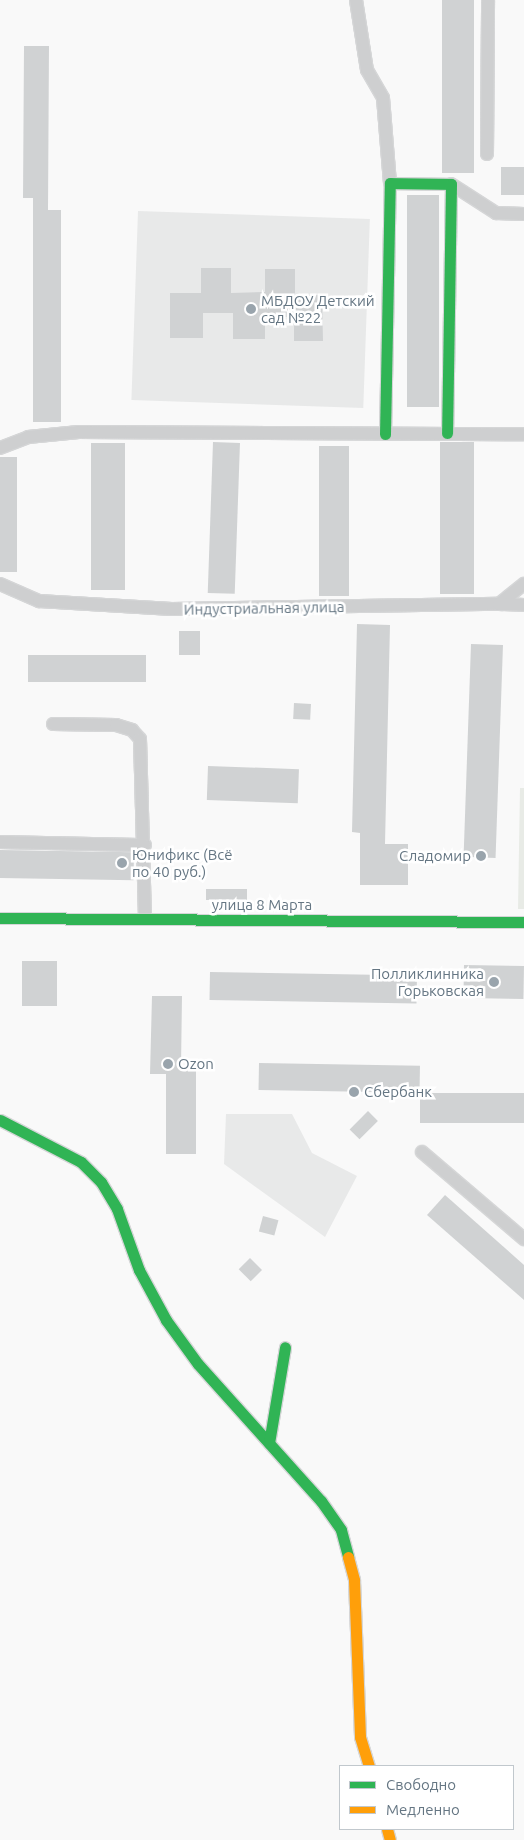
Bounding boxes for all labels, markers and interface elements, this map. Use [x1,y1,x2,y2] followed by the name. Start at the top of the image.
[261,291,375,326] place label: МБДОУ Детский сад №22
[245,303,257,315] marker: МБДОУ Детский сад №22
[184,598,344,618] street label: Индустриальная улица
[132,845,233,880] place label: Юнификс (Всё по 40 руб.)
[399,847,471,865] place label: Сладомир
[475,850,487,862] marker: Сладомир
[116,857,128,869] marker: Юнификс (Всё по 40 руб.)
[212,896,312,914] street label: улица 8 Марта
[371,964,484,999] place label: Полликлинника Горьковская
[488,976,500,988] marker: Полликлинника Горьковская
[178,1055,214,1073] place label: Ozon
[162,1058,174,1070] marker: Ozon
[364,1083,432,1101] place label: Сбербанк
[348,1086,360,1098] marker: Сбербанк
[339,1765,514,1830] legend
[386,1776,456,1793] text: Свободно
[386,1801,460,1818] text: Медленно

